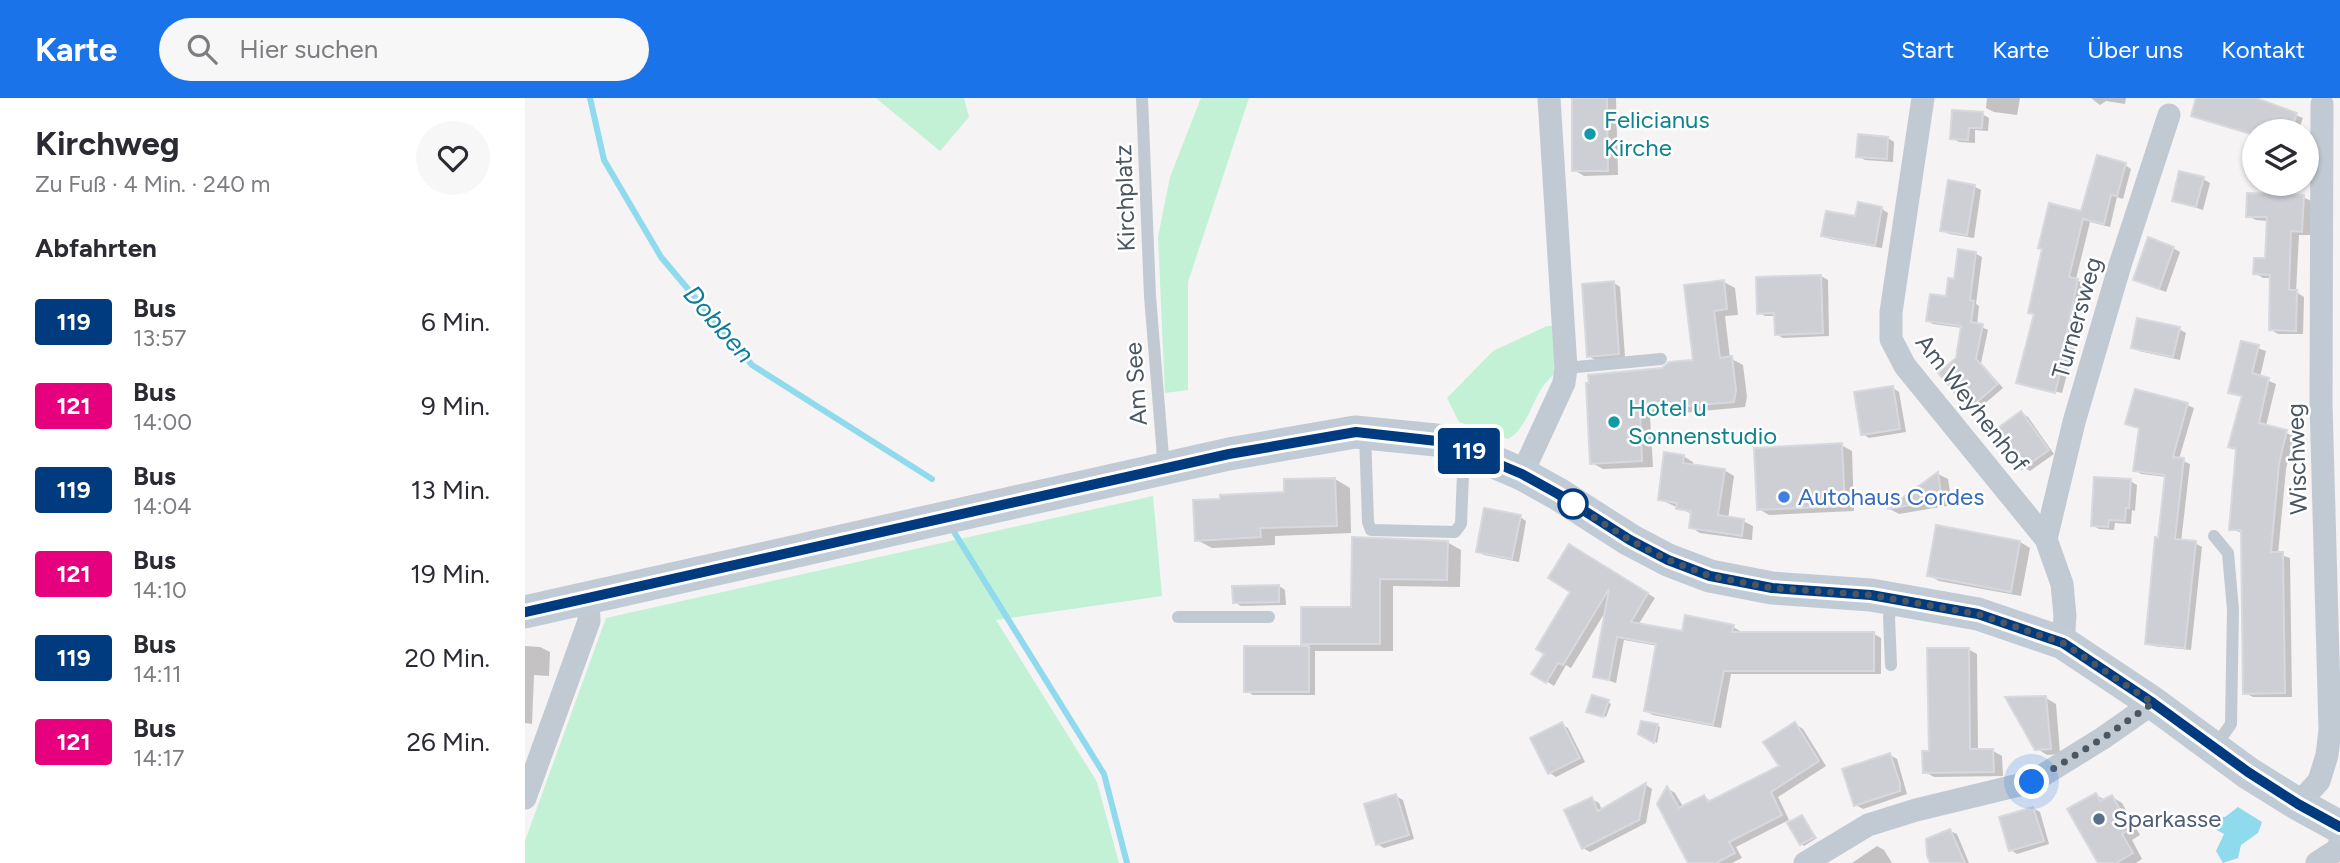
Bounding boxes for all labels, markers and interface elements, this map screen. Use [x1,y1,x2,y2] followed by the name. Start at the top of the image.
[159,18,649,81] search box
[35,30,117,69] text: Karte
[183,30,221,68] icon: search
[239,33,378,65] text: Hier suchen
[1901,35,1954,64] text: Start
[1992,35,2049,64] text: Karte
[2087,35,2183,64] text: Über uns
[2221,35,2305,64] text: Kontakt
[1604,105,1710,162] place label: Felicianus Kirche
[2242,119,2319,196] map controls
[2242,119,2319,196] button: layers
[416,121,490,195] button: heart
[35,124,180,163] text: Kirchweg
[1582,126,1598,142] marker: Felicianus Kirche
[1108,144,1141,252] street label: Kirchplatz
[35,170,270,198] text: Zu Fuß · 4 Min. · 240 m
[35,232,157,264] text: Abfahrten
[2045,254,2108,382] street label: Turnersweg
[677,279,761,369] water label: Dobben
[133,292,176,324] text: Bus
[421,306,490,338] text: 6 Min.
[56,307,91,336] text: 119
[133,324,186,352] text: 13:57
[1910,328,2035,477] street label: Am Weyhenhof
[1118,341,1153,427] street label: Am See
[133,376,176,408] text: Bus
[421,390,490,422] text: 9 Min.
[56,391,91,420] text: 121
[1628,393,1777,450] place label: Hotel u Sonnenstudio
[2280,403,2313,515] street label: Wischweg
[133,408,192,436] text: 14:00
[1606,414,1622,430] marker: Hotel u Sonnenstudio
[1429,428,1509,474] line badge: 119
[1452,436,1486,465] text: 119
[133,460,176,492] text: Bus
[411,474,490,506] text: 13 Min.
[56,475,91,504] text: 119
[1798,482,1984,511] place label: Autohaus Cordes
[1558,489,1588,519] unlabelled marker
[1776,489,1792,505] marker: Autohaus Cordes
[133,492,192,520] text: 14:04
[133,544,176,576] text: Bus
[410,558,490,590] text: 19 Min.
[56,559,91,588] text: 121
[133,576,187,604] text: 14:10
[133,628,176,660] text: Bus
[404,642,490,674] text: 20 Min.
[56,643,91,672] text: 119
[133,660,182,688] text: 14:11
[133,712,176,744] text: Bus
[406,726,490,758] text: 26 Min.
[56,727,91,756] text: 121
[133,744,184,772] text: 14:17
[2014,764,2049,799] your location
[2113,804,2221,833] place label: Sparkasse
[2091,811,2107,827] marker: Sparkasse

